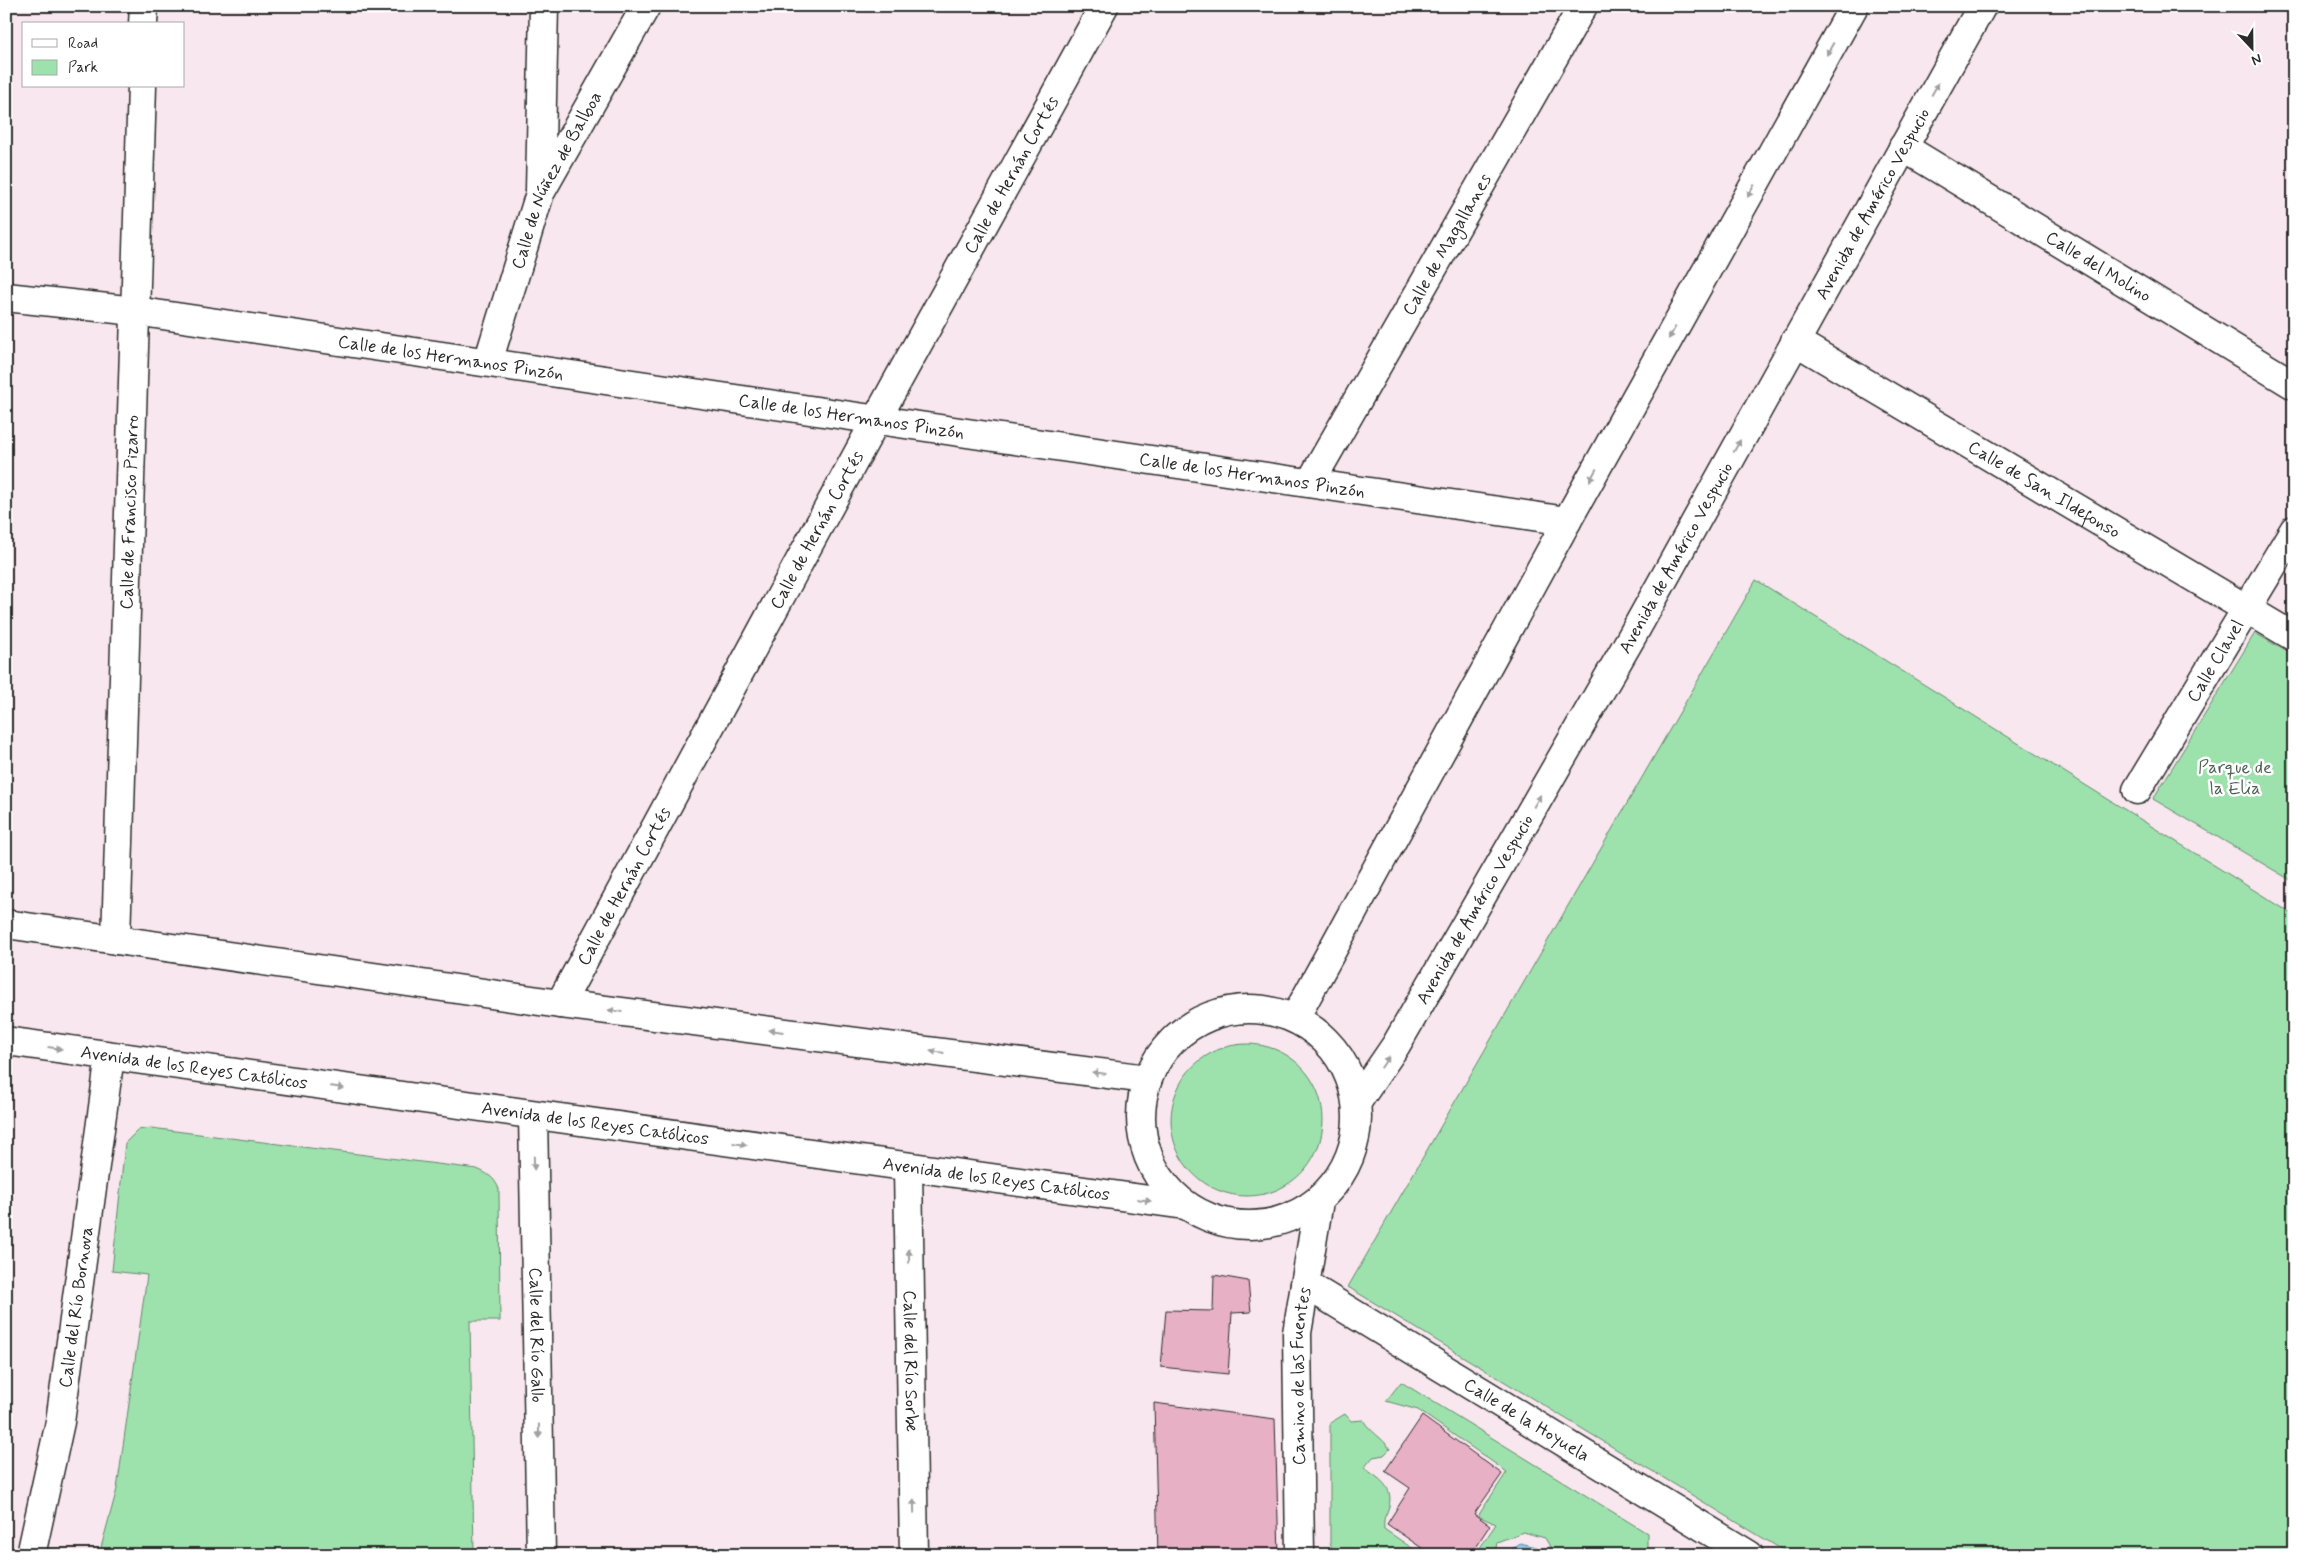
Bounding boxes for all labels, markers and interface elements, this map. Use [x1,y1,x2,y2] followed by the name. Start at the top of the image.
[22,22,185,88] legend
[2228,22,2278,72] north arrow
[68,34,98,54] text: Road
[1826,41,1834,56] one-way arrow
[2249,49,2264,69] text: N
[68,58,98,78] text: Park
[1931,82,1939,97] one-way arrow
[506,87,608,272] street label: Calle de Núñez de Balboa
[959,92,1065,258] street label: Calle de Hernán Cortés
[1810,104,1936,304] street label: Avenida de Américo Vespucio
[1397,169,1498,320] street label: Calle de Magallanes
[1747,183,1755,198] one-way arrow
[2041,226,2155,308] street label: Calle del Molino
[1668,325,1676,340] one-way arrow
[336,330,565,387] street label: Calle de los Hermanos Pinzón
[737,389,966,445] street label: Calle de los Hermanos Pinzón
[115,415,145,610] street label: Calle de Francisco Pizarro
[1963,435,2125,544] street label: Calle de San Ildefonso
[1733,438,1741,453] one-way arrow
[765,447,870,614] street label: Calle de Hernán Cortés
[1138,447,1367,504] street label: Calle de los Hermanos Pinzón
[1614,458,1739,658] street label: Avenida de Américo Vespucio
[1589,467,1597,482] one-way arrow
[2182,615,2250,707] street label: Calle Clavel
[2198,756,2272,801] park label: Parque de la Elia
[1533,794,1542,807] one-way arrow
[572,803,677,970] street label: Calle de Hernán Cortés
[1411,810,1540,1009] street label: Avenida de Américo Vespucio
[607,1007,623,1015] one-way arrow
[768,1027,784,1035] one-way arrow
[79,1041,309,1096] street label: Avenida de los Reyes Católicos
[47,1044,63,1052] one-way arrow
[929,1048,945,1056] one-way arrow
[1380,1055,1390,1069] one-way arrow
[1090,1068,1106,1076] one-way arrow
[329,1083,345,1091] one-way arrow
[480,1096,710,1152] street label: Avenida de los Reyes Católicos
[733,1140,749,1148] one-way arrow
[881,1152,1111,1207] street label: Avenida de los Reyes Católicos
[530,1156,538,1172] one-way arrow
[1136,1196,1152,1204] one-way arrow
[54,1225,100,1390] street label: Calle del Río Bornova
[905,1248,913,1264] one-way arrow
[523,1267,549,1403] street label: Calle del Río Gallo
[1286,1285,1317,1466] street label: Camino de las Fuentes
[897,1290,923,1432] street label: Calle del Río Sorbe
[1459,1373,1594,1468] street label: Calle de la Hoyuela
[535,1423,543,1439] one-way arrow
[909,1498,917,1514] one-way arrow

